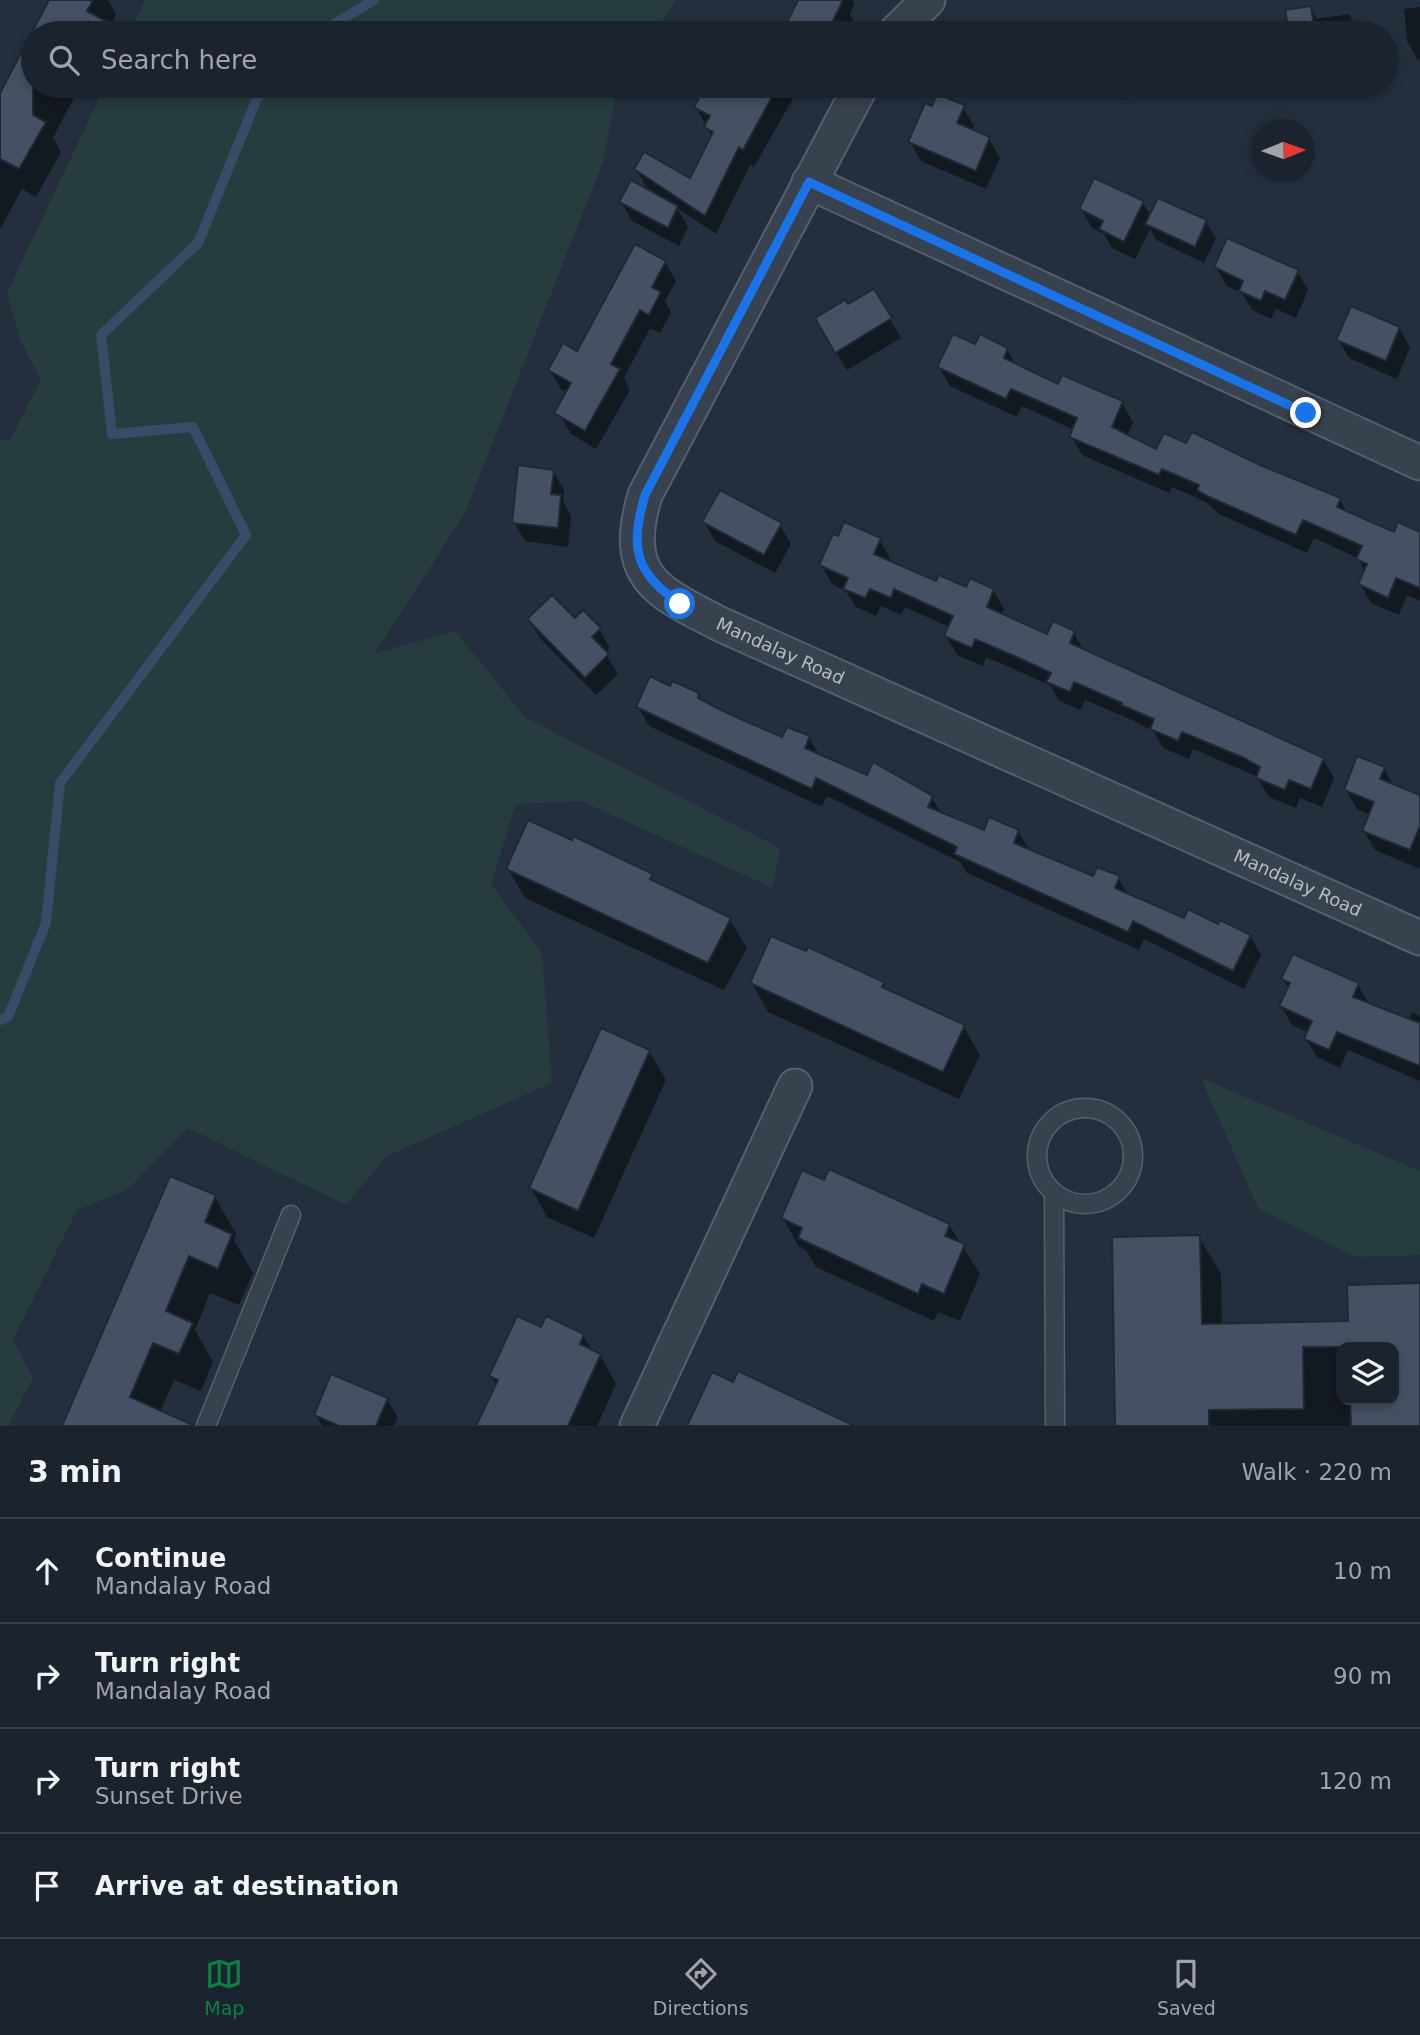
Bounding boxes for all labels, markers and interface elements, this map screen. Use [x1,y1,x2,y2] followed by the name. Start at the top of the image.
[21,21,1399,98] search box
[45,41,83,79] icon: search
[101,45,257,75] text: Search here
[1252,119,1315,182] north arrow
[1290,397,1321,428] route end
[664,588,695,619] route start
[713,613,848,689] street label: Mandalay Road
[1231,845,1365,921] street label: Mandalay Road
[1336,1342,1399,1405] map controls
[1336,1342,1399,1405] button: layers
[28,1454,122,1489] text: 3 min
[1241,1459,1392,1485] text: Walk · 220 m
[95,1543,226,1573] text: Continue
[28,1552,66,1590] icon: ahead
[1333,1558,1392,1584] text: 10 m
[95,1573,271,1599] text: Mandalay Road
[95,1648,240,1678] text: Turn right
[28,1657,66,1695] icon: right
[1333,1663,1392,1689] text: 90 m
[95,1678,271,1704] text: Mandalay Road
[95,1753,240,1783] text: Turn right
[28,1762,66,1800] icon: right
[1318,1768,1392,1794] text: 120 m
[95,1783,243,1809] text: Sunset Drive
[28,1867,66,1905] icon: arrive
[95,1871,399,1901] text: Arrive at destination
[204,1955,244,2019] tab: Map
[653,1955,749,2019] tab: Directions
[1157,1955,1216,2019] tab: Saved

